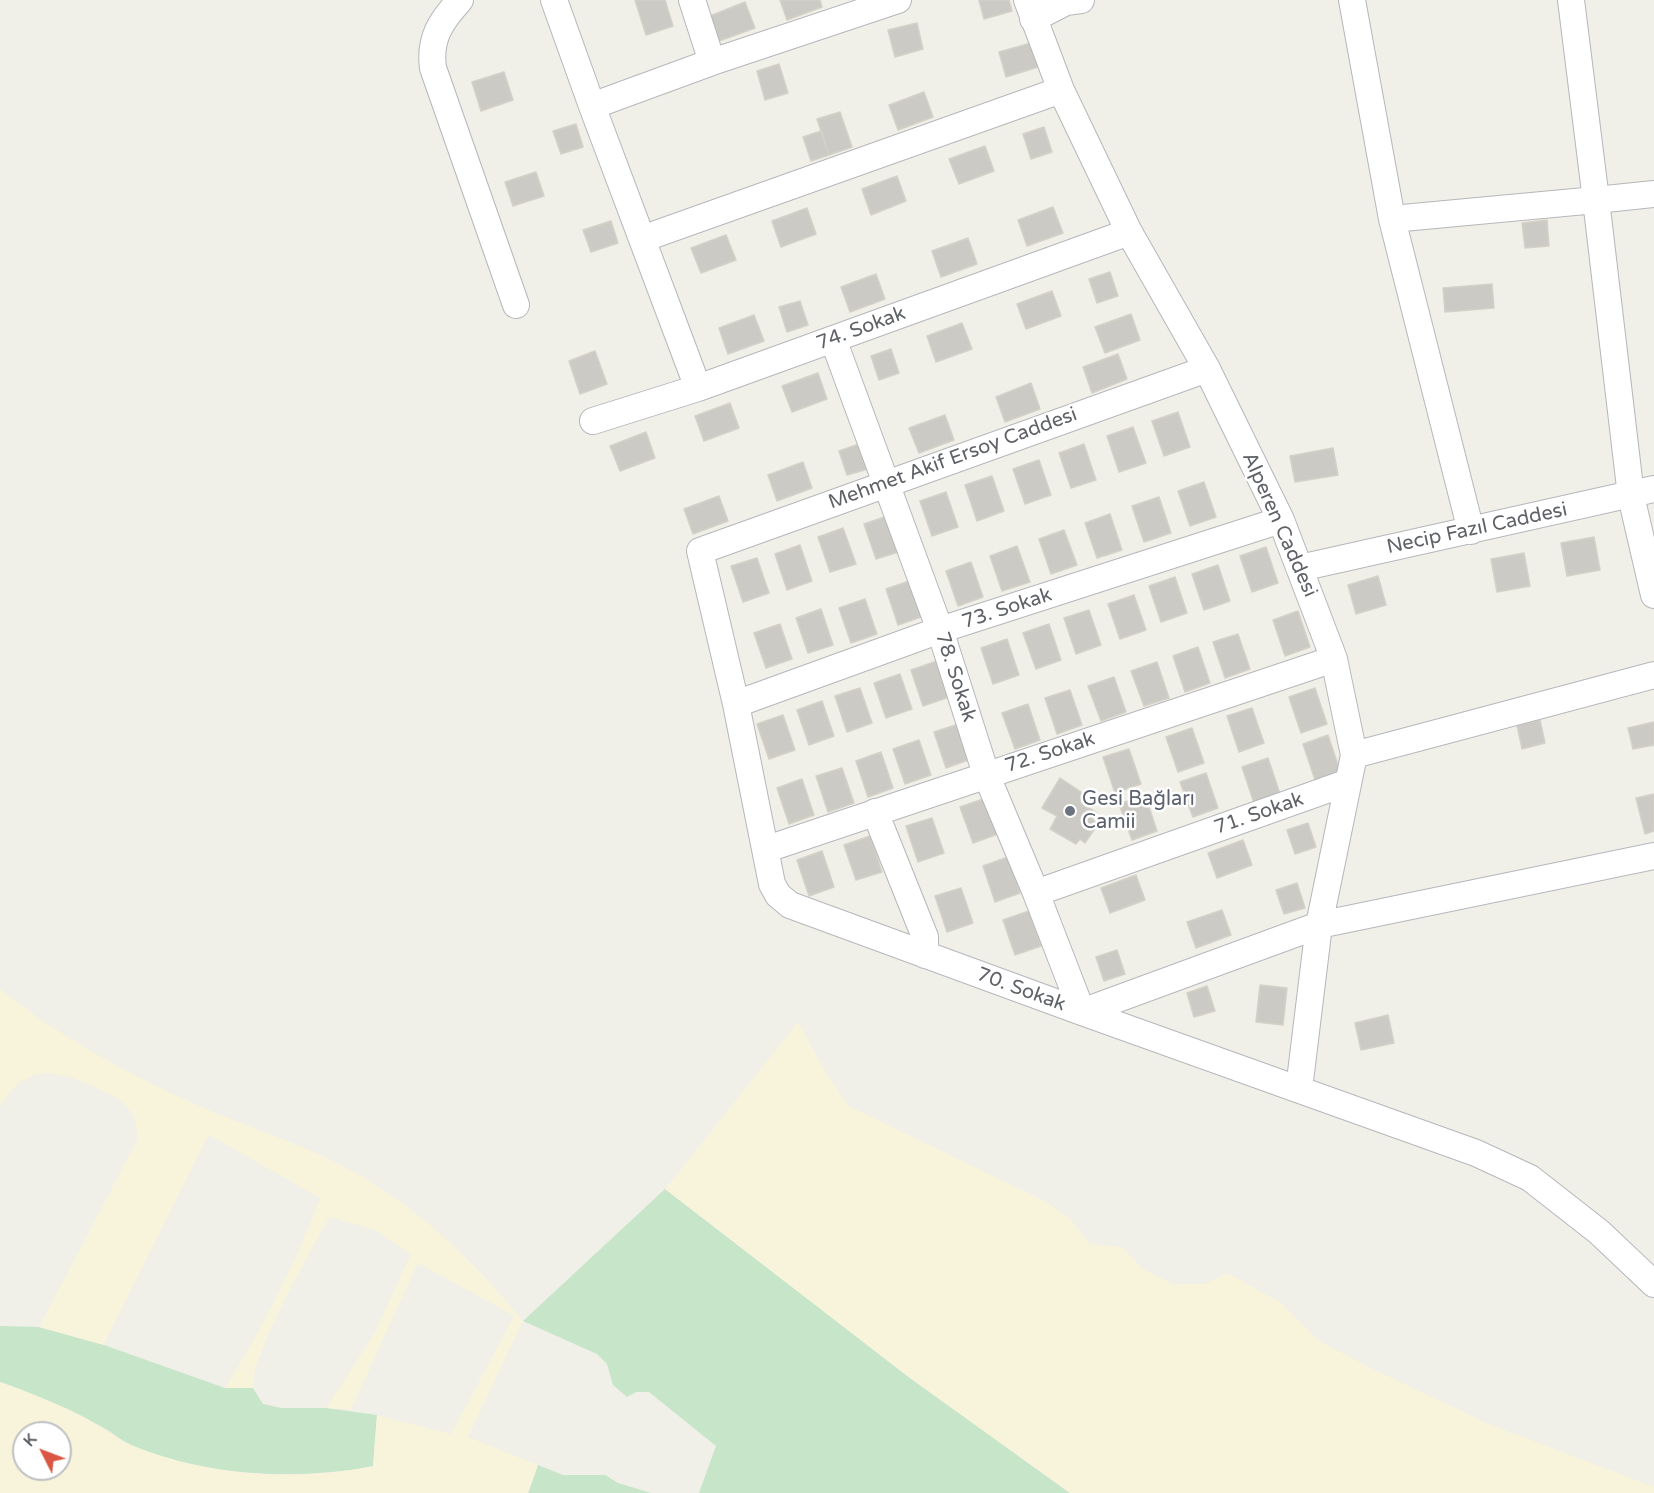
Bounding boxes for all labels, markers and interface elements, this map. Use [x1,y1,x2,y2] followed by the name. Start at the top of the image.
[813,302,909,356] street label: 74. Sokak
[825,403,1081,515] street label: Mehmet Akif Ersoy Caddesi
[1236,449,1322,601] street label: Alperen Caddesi
[1385,498,1569,560] street label: Necip Fazıl Caddesi
[959,583,1055,635] street label: 73. Sokak
[929,629,981,725] street label: 78. Sokak
[1002,727,1098,779] street label: 72. Sokak
[1082,788,1195,835] place label: Gesi Bağları Camii
[1211,788,1307,840] street label: 71. Sokak
[1063,804,1077,818] marker: Gesi Bağları Camii
[973,963,1069,1017] street label: 70. Sokak
[12,1421,72,1481] north arrow
[19,1430,41,1451] text: K

